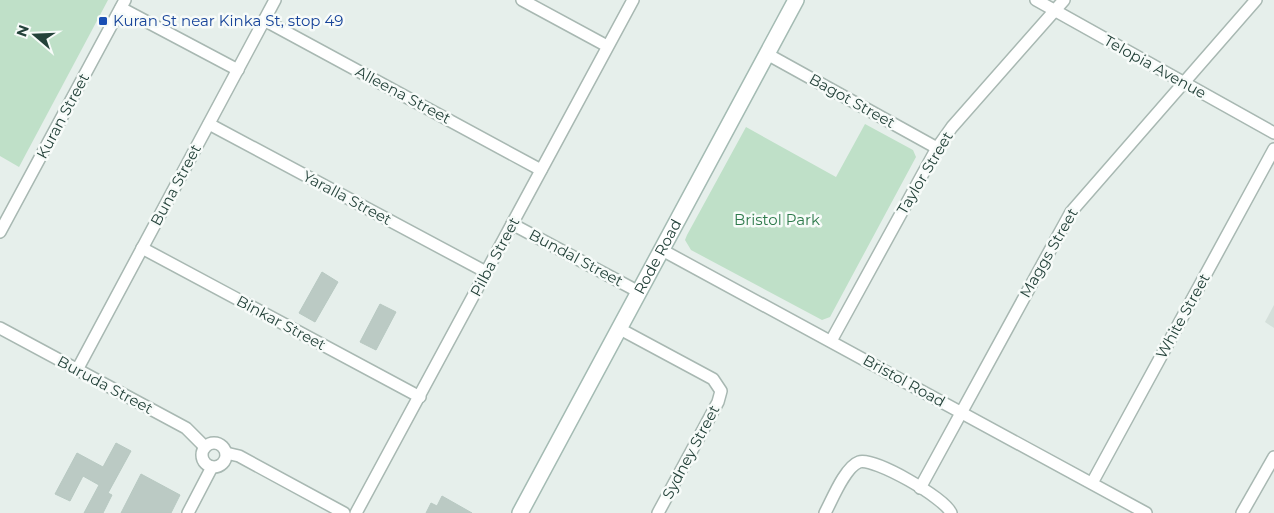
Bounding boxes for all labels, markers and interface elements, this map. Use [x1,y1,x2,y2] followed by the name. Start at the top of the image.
[10,10,60,60] north arrow
[113,11,343,30] place label: Kuran St near Kinka St, stop 49
[97,15,109,27] marker: Kuran St near Kinka St, stop 49
[12,22,33,39] text: N
[1101,31,1210,102] street label: Telopia Avenue
[352,61,454,128] street label: Alleena Street
[806,69,898,132] street label: Bagot Street
[32,70,93,162] street label: Kuran Street
[892,128,957,218] street label: Taylor Street
[146,141,205,229] street label: Buna Street
[300,166,395,229] street label: Yaralla Street
[1015,205,1082,301] street label: Maggs Street
[734,210,820,229] park label: Bristol Park
[466,214,523,300] street label: Pilba Street
[629,216,685,297] street label: Rode Road
[526,225,627,290] street label: Bundal Street
[1151,270,1214,362] street label: White Street
[233,291,329,354] street label: Binkar Street
[860,350,949,411] street label: Bristol Road
[54,351,156,418] street label: Buruda Street
[658,401,723,502] street label: Sydney Street

